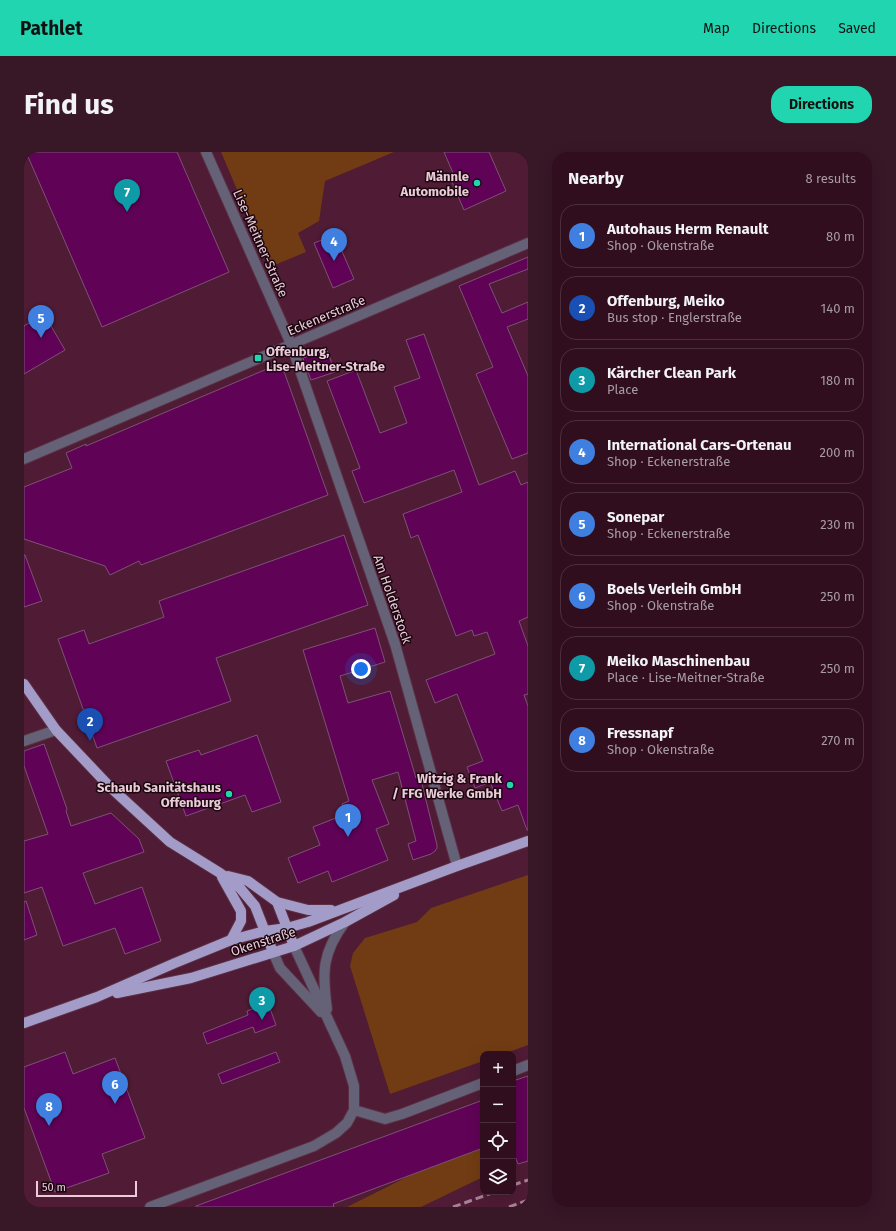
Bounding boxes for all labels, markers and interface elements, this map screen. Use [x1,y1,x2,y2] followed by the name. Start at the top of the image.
[20,17,83,40] text: Pathlet
[703,20,730,37] text: Map
[752,20,816,37] text: Directions
[838,20,876,37] text: Saved
[771,86,872,123] button: Directions
[24,88,114,121] text: Find us
[568,168,623,189] text: Nearby
[400,169,469,199] place label: Männle Automobile
[805,171,856,186] text: 8 results
[472,178,482,188] marker: Männle Automobile
[114,179,140,212] pin: 7
[230,187,291,299] street label: Lise-Meitner-Straße
[607,220,769,238] text: Autohaus Herm Renault
[321,228,347,261] pin: 4
[579,229,585,244] text: 1
[826,229,855,244] text: 80 m
[607,238,714,253] text: Shop · Okenstraße
[285,292,367,339] street label: Eckenerstraße
[607,292,725,310] text: Offenburg, Meiko
[579,301,585,316] text: 2
[821,301,855,316] text: 140 m
[28,305,54,338] pin: 5
[607,310,742,325] text: Bus stop · Englerstraße
[266,344,385,374] place label: Offenburg, Lise-Meitner-Straße
[253,353,263,363] marker: Offenburg, Lise-Meitner-Straße
[607,364,736,382] text: Kärcher Clean Park
[579,373,585,388] text: 3
[820,373,855,388] text: 180 m
[607,382,638,397] text: Place
[607,436,792,454] text: International Cars-Ortenau
[578,445,586,460] text: 4
[819,445,855,460] text: 200 m
[607,454,730,469] text: Shop · Eckenerstraße
[607,508,664,526] text: Sonepar
[579,517,585,532] text: 5
[820,517,855,532] text: 230 m
[607,526,730,541] text: Shop · Eckenerstraße
[370,553,415,646] street label: Am Holderstock
[607,580,741,598] text: Boels Verleih GmbH
[578,589,586,604] text: 6
[820,589,855,604] text: 250 m
[607,598,714,613] text: Shop · Okenstraße
[607,652,750,670] text: Meiko Maschinenbau
[351,659,371,679] your location
[579,661,585,676] text: 7
[820,661,855,676] text: 250 m
[607,670,765,685] text: Place · Lise-Meitner-Straße
[77,708,103,741] pin: 2
[607,724,673,742] text: Fressnapf
[578,733,586,748] text: 8
[821,733,855,748] text: 270 m
[607,742,714,757] text: Shop · Okenstraße
[392,771,503,801] place label: Witzig & Frank / FFG Werke GmbH
[97,780,222,810] place label: Schaub Sanitätshaus Offenburg
[505,780,515,790] marker: Witzig & Frank / FFG Werke GmbH
[224,789,234,799] marker: Schaub Sanitätshaus Offenburg
[335,804,361,837] pin: 1
[229,924,298,959] street label: Okenstraße
[249,987,275,1020] pin: 3
[480,1051,516,1195] map controls
[480,1051,516,1087] button: +
[102,1071,128,1104] pin: 6
[480,1087,516,1123] button: −
[36,1093,62,1126] pin: 8
[480,1123,516,1159] button: locate
[480,1159,516,1195] button: layers
[36,1179,137,1198] scale bar
[42,1181,66,1194] text: 50 m

